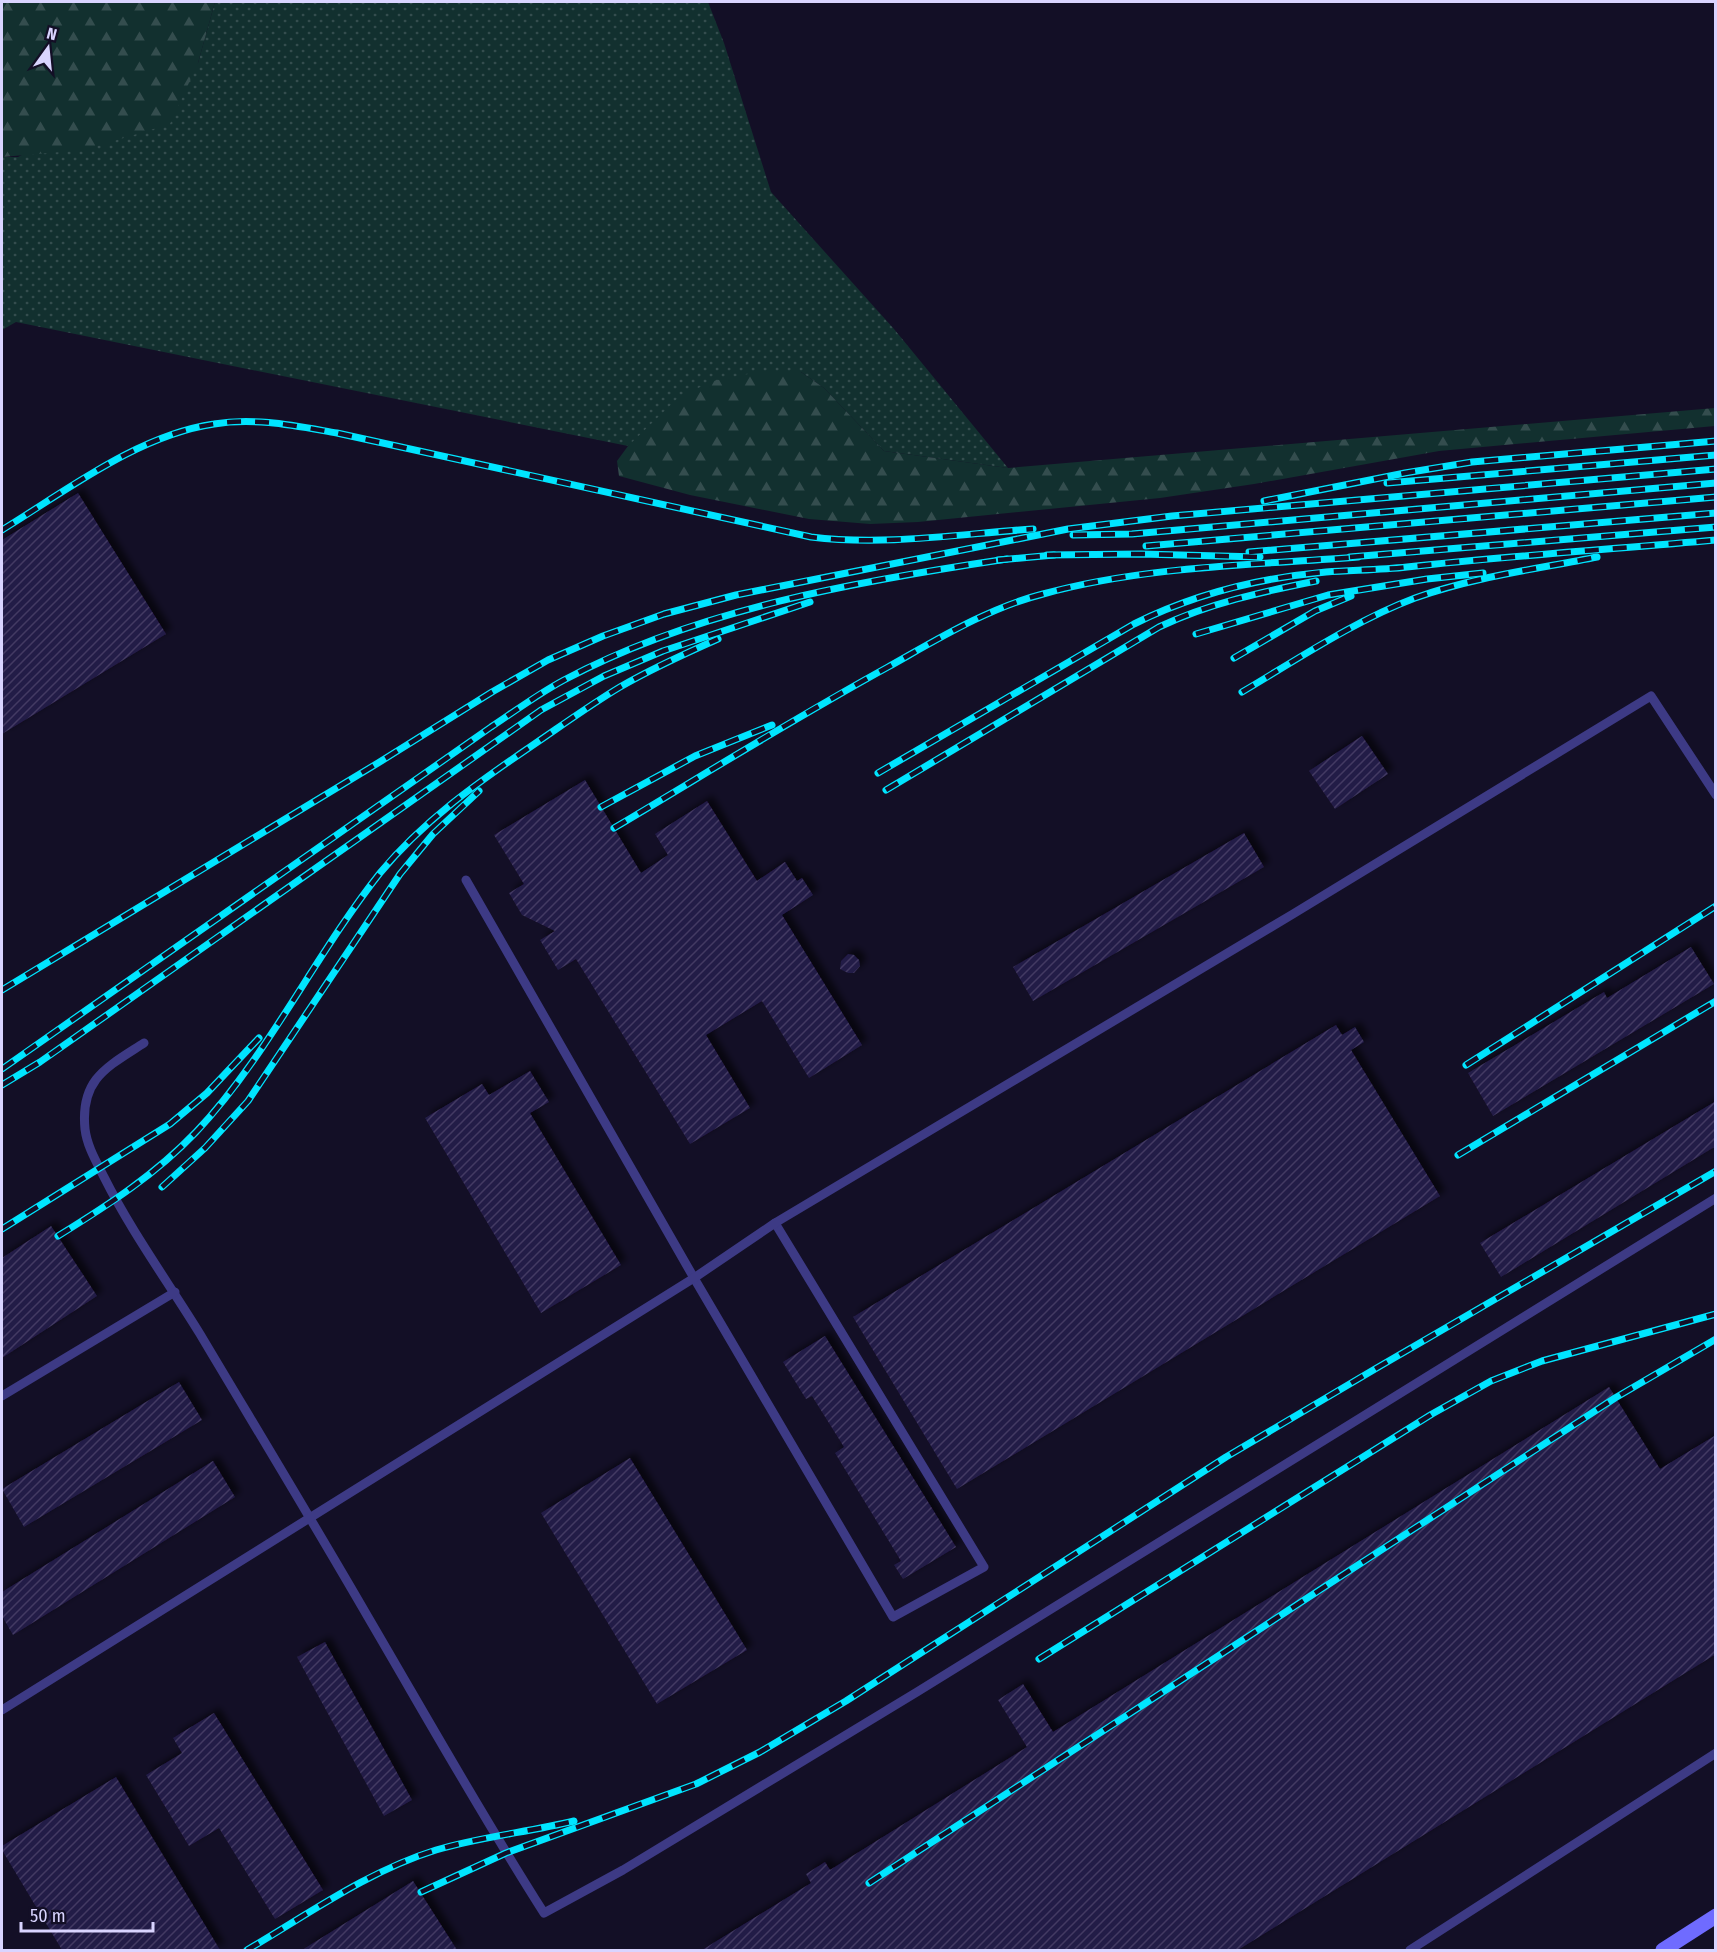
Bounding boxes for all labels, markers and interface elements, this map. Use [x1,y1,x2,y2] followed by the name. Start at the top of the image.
[18,18,78,78] north arrow
[45,24,59,44] text: N
[21,1895,153,1933] scale bar
[30,1905,66,1927] text: 50 m

